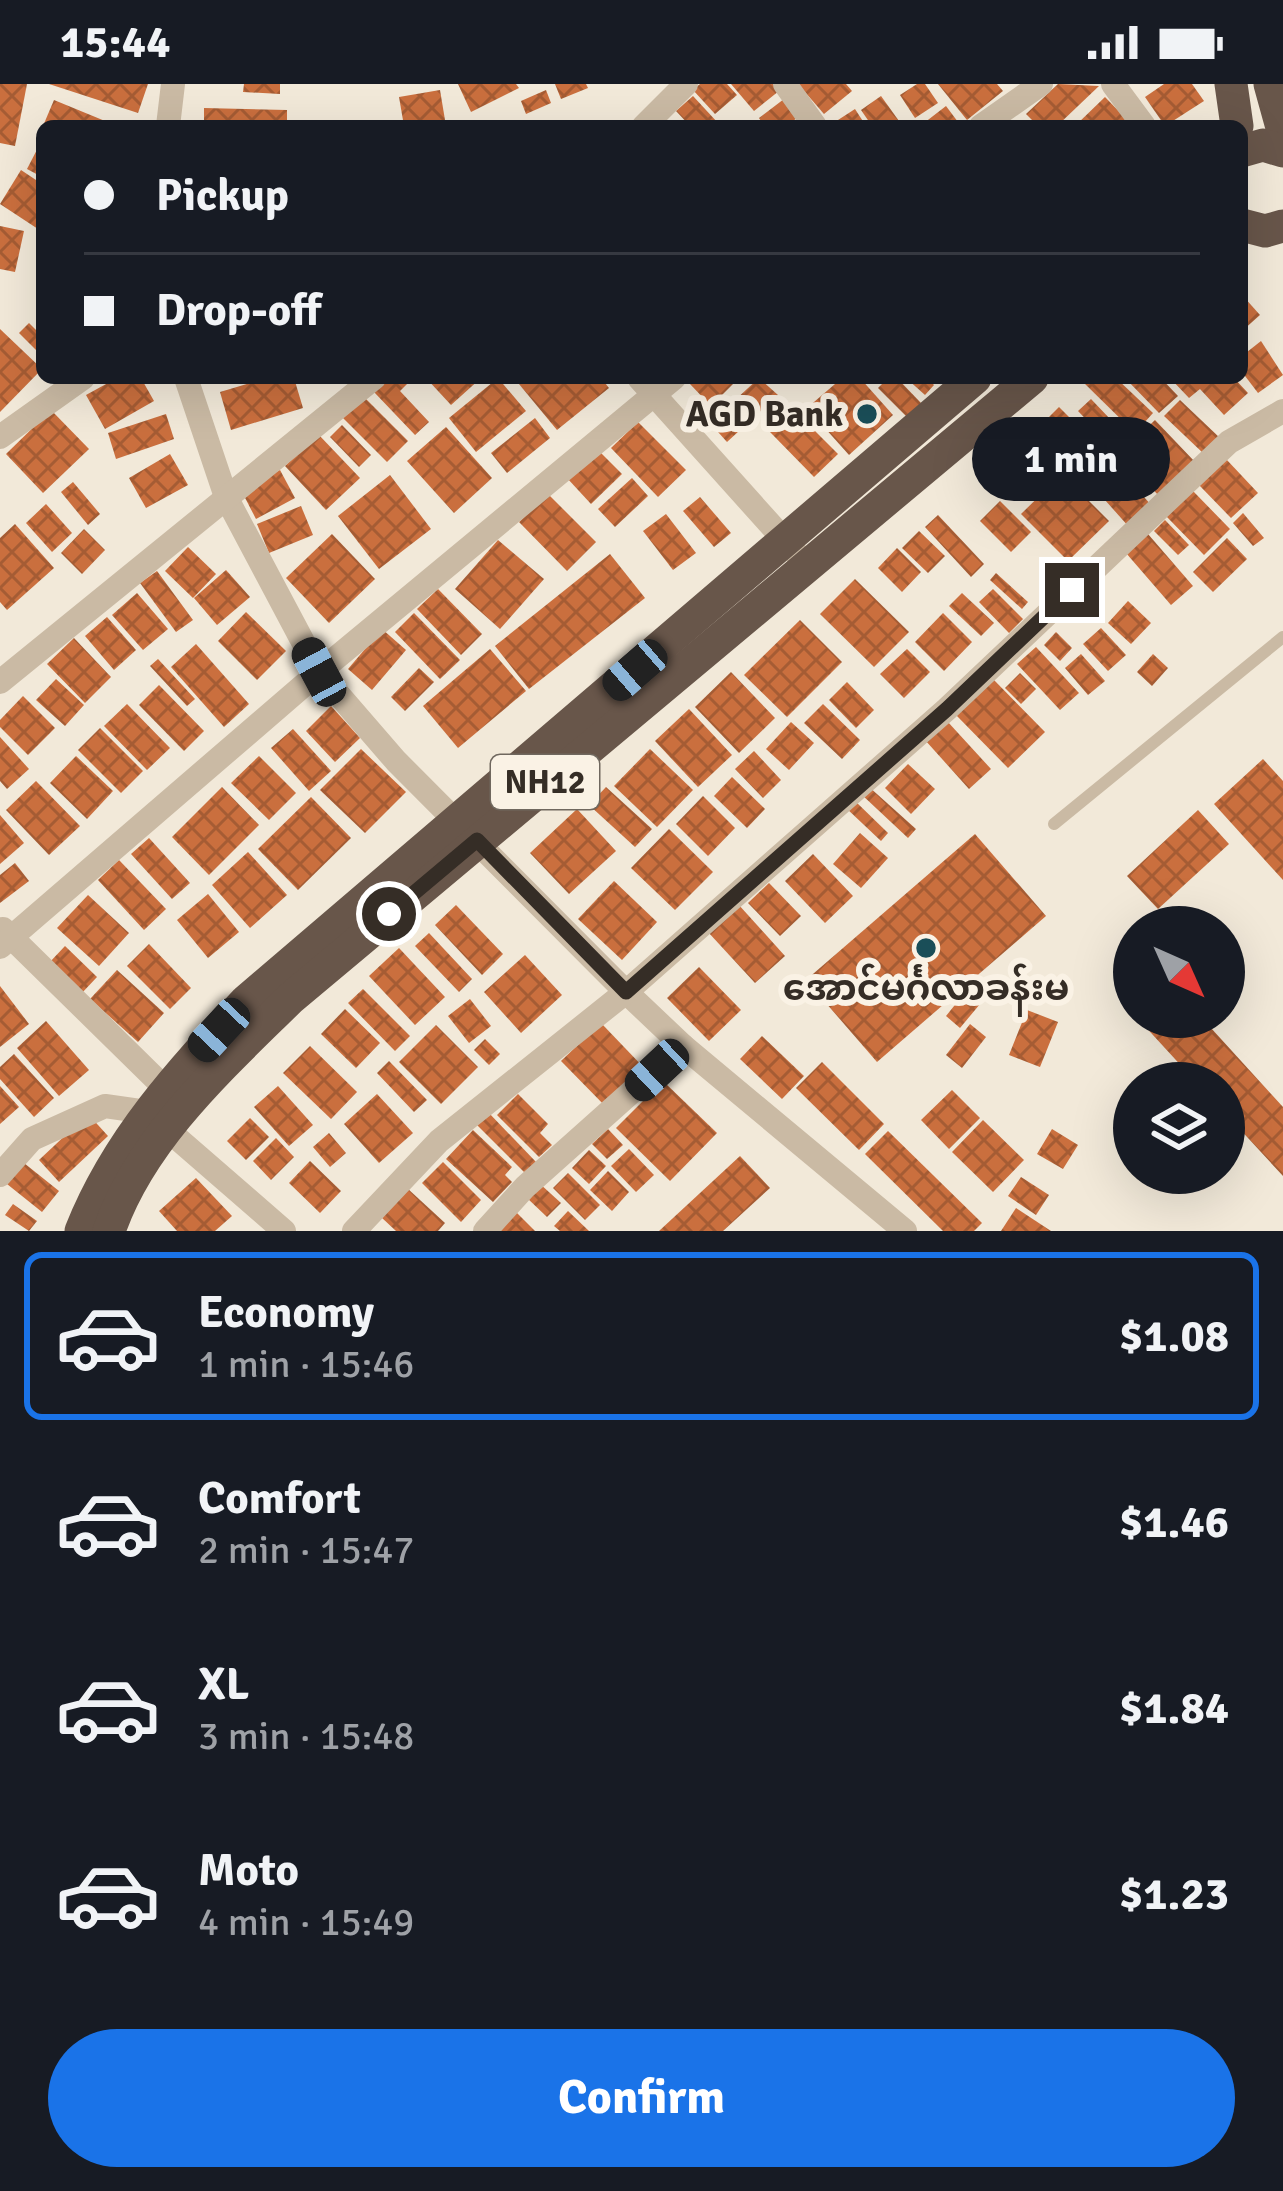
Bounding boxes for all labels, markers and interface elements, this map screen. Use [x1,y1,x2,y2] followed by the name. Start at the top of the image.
[60,15,170,70] text: 15:44
[156,168,289,223] text: Pickup
[156,283,321,338] text: Drop-off
[686,392,843,437] place label: AGD Bank
[854,401,880,427] marker: AGD Bank
[973,416,1171,500] callout: 1 min
[1024,435,1118,483] text: 1 min
[1045,563,1099,617] route end
[286,632,352,712] car
[596,633,674,707] car
[491,755,599,809] road number: NH12
[362,887,416,941] route start
[1113,906,1245,1038] north arrow
[1113,906,1245,1194] map controls
[913,935,939,961] marker: အောင်မင်္ဂလာခန်းမ
[783,963,1069,1017] place label: အောင်မင်္ဂလာခန်းမ
[181,991,257,1069] car
[618,1032,696,1108] car
[1113,1062,1245,1194] button: layers
[54,1282,162,1390] icon: car
[198,1285,374,1340] text: Economy
[1119,1309,1229,1364] text: $1.08
[198,1340,414,1388] text: 1 min · 15:46
[54,1468,162,1576] icon: car
[198,1471,361,1526] text: Comfort
[1119,1495,1229,1550] text: $1.46
[198,1526,414,1574] text: 2 min · 15:47
[54,1654,162,1762] icon: car
[198,1657,249,1712] text: XL
[1119,1681,1229,1736] text: $1.84
[198,1712,414,1760] text: 3 min · 15:48
[54,1840,162,1948] icon: car
[198,1843,299,1898] text: Moto
[1119,1867,1229,1922] text: $1.23
[198,1898,414,1946] text: 4 min · 15:49
[48,2029,1235,2167] button: Confirm

